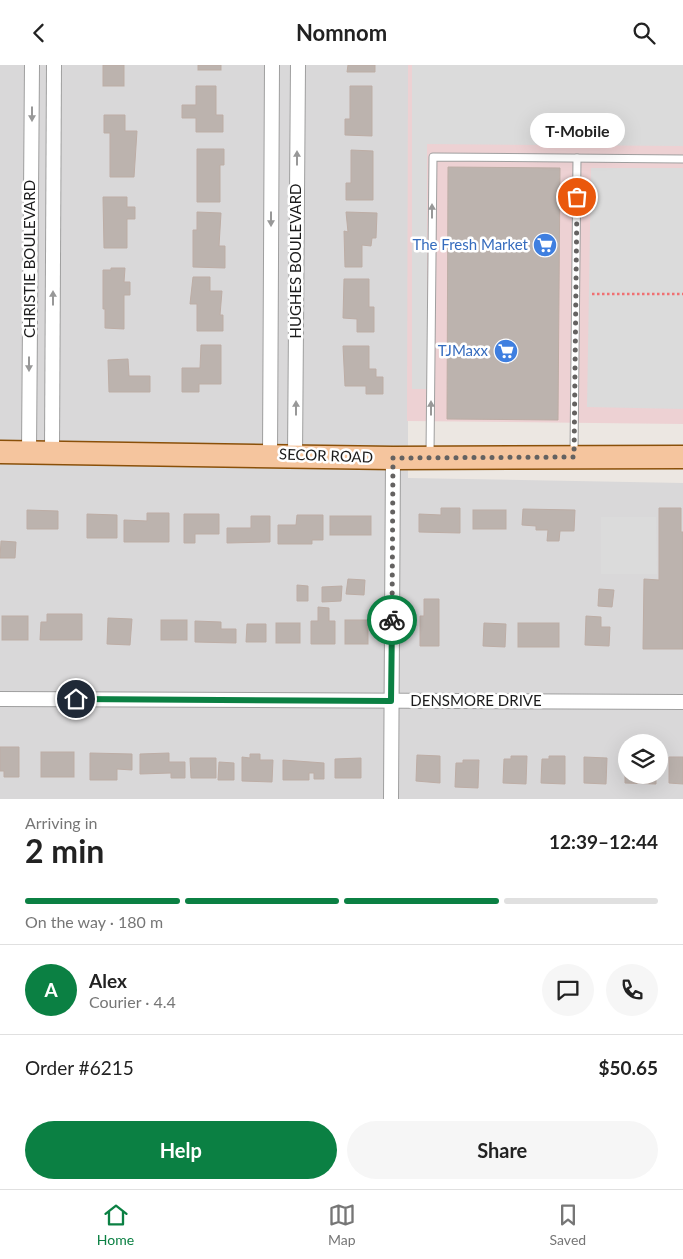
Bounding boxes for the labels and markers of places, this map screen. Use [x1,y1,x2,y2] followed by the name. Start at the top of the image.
[530,112,624,147] callout: T-Mobile
[556,176,598,218] pin
[532,232,558,258] supermarket icon: The Fresh Market
[412,235,529,253] place label: The Fresh Market
[493,338,519,364] supermarket icon: TJMaxx
[438,341,489,359] place label: TJMaxx
[55,678,97,720] pin

